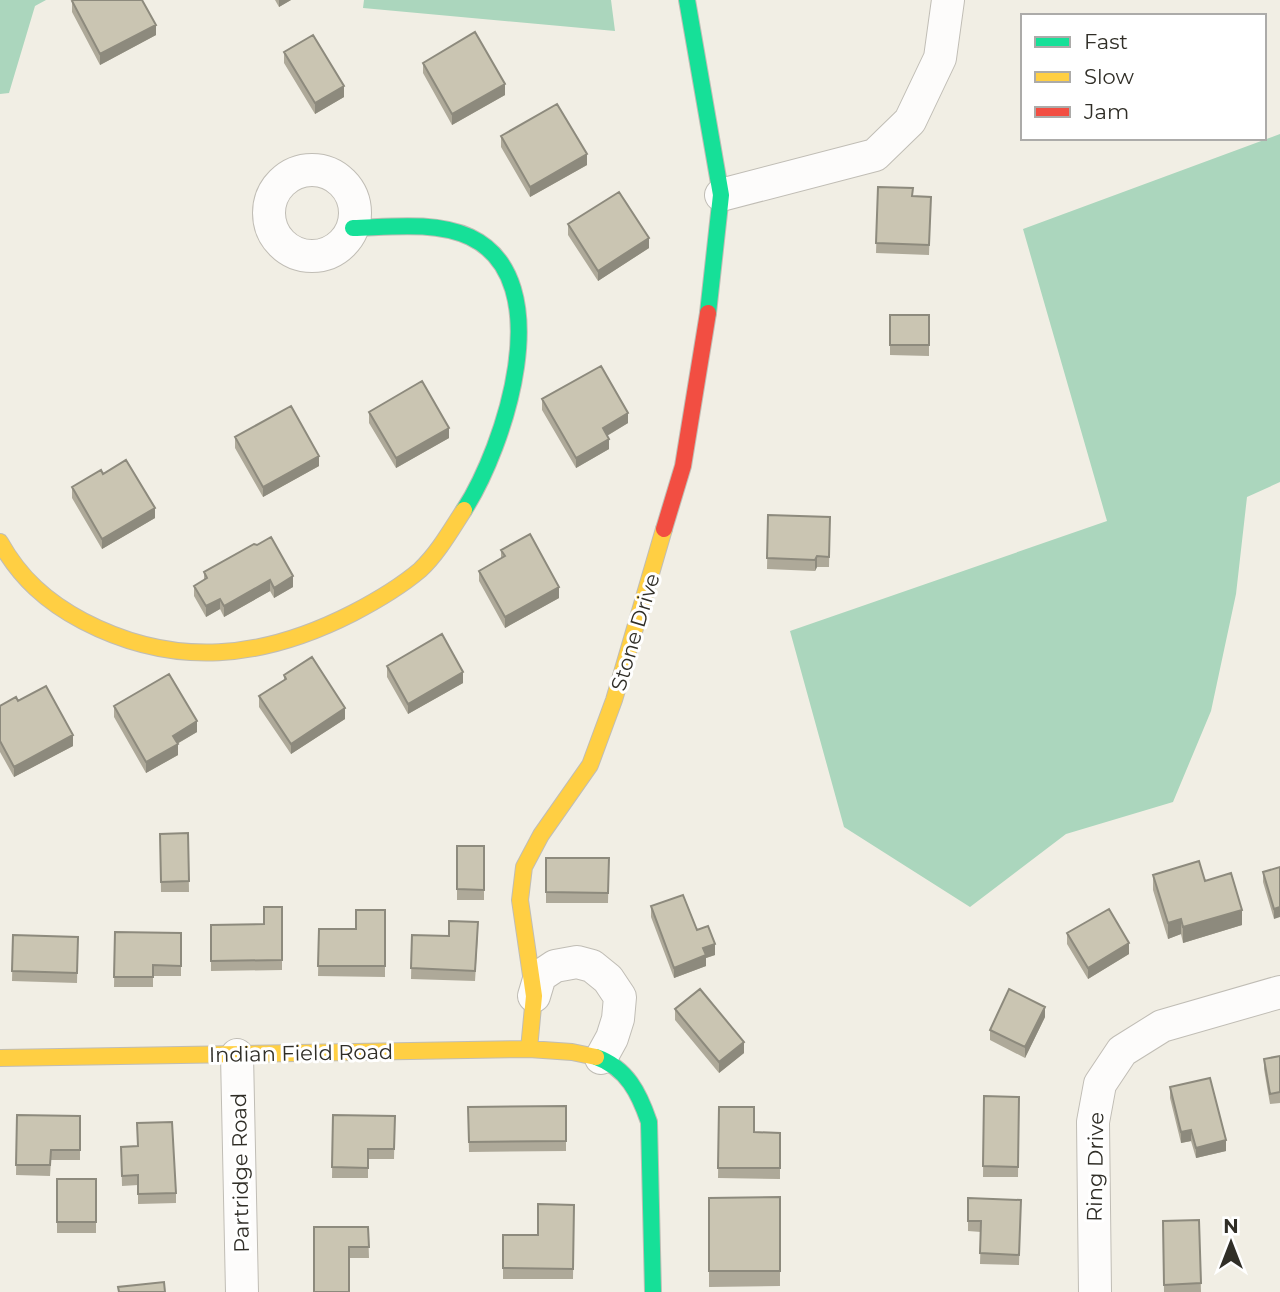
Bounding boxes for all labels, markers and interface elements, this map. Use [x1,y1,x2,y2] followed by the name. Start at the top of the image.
[1021,14,1266,140] legend
[1084,29,1128,54] text: Fast
[1084,64,1134,89] text: Slow
[1083,99,1129,124] text: Jam
[605,570,665,694] street label: Stone Drive
[209,1039,393,1067] street label: Indian Field Road
[226,1093,254,1253] street label: Partridge Road
[1082,1112,1108,1222] street label: Ring Drive
[1196,1208,1266,1278] north arrow
[1223,1215,1239,1238] text: N

